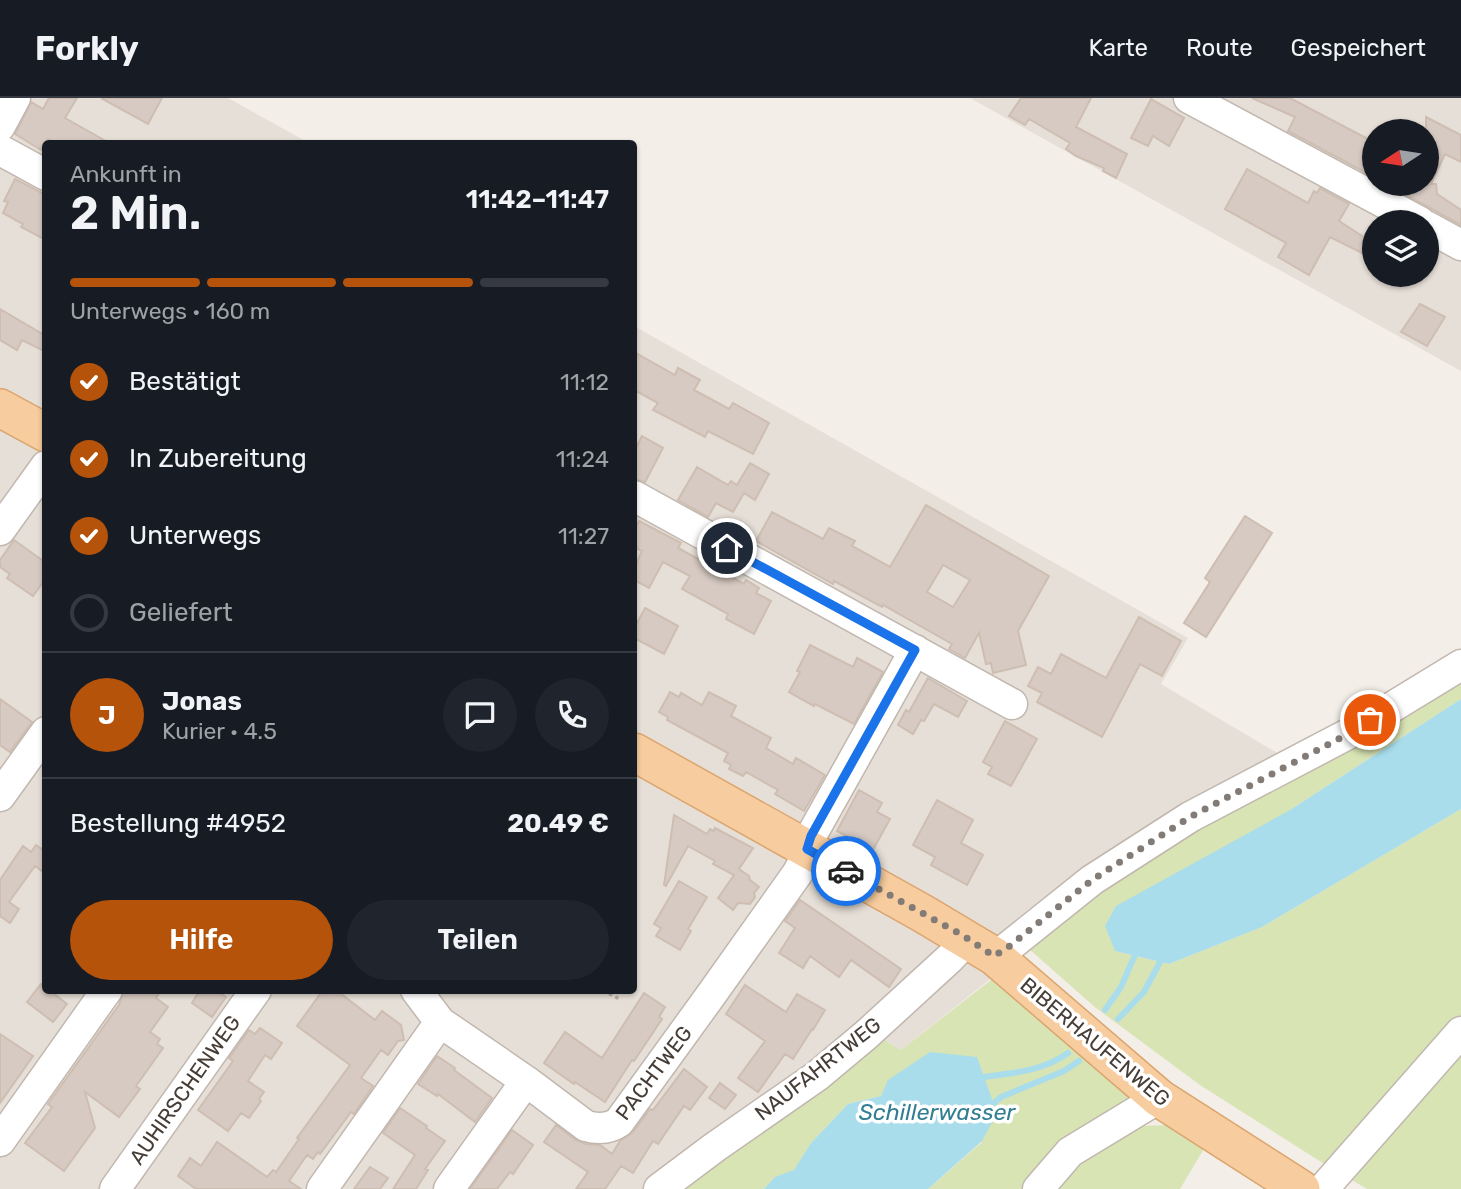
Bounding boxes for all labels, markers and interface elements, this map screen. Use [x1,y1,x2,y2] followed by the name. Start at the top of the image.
[35,29,139,68] text: Forkly
[1089,34,1148,62] text: Karte
[1186,34,1253,62] text: Route
[1291,34,1426,62] text: Gespeichert
[1362,119,1438,196] north arrow
[1362,119,1439,287] map controls
[70,160,182,188] text: Ankunft in
[466,184,609,215] text: 11:42–11:47
[70,186,201,241] text: 2 Min.
[1362,210,1439,287] button: layers
[70,297,270,325] text: Unterwegs · 160 m
[70,363,108,401] icon: check
[129,366,241,397] text: Bestätigt
[560,368,609,396] text: 11:12
[70,440,108,478] icon: check
[129,443,307,474] text: In Zubereitung
[556,445,609,473] text: 11:24
[70,517,108,555] icon: check
[697,518,757,578] pin
[129,520,261,551] text: Unterwegs
[558,522,609,550] text: 11:27
[708,529,746,567] icon: home
[129,597,233,628] text: Geliefert
[443,678,517,752] button: chat
[535,678,609,752] button: phone
[162,686,242,717] text: Jonas
[1340,690,1400,750] pin
[98,700,116,731] text: J
[1351,701,1389,739] icon: bag
[162,717,277,745] text: Kurier · 4.5
[70,808,286,839] text: Bestellung #4952
[507,808,609,839] text: 20.49 €
[811,836,881,906] courier
[827,852,865,890] icon: car
[70,900,333,980] button: Hilfe
[347,900,609,980] button: Teilen
[1016,972,1175,1111] street label: BIBERHAUFENWEG
[124,1010,245,1169] street label: AUHIRSCHENWEG
[750,1012,886,1126] street label: NAUFAHRTWEG
[610,1021,697,1125] street label: PACHTWEG
[859,1098,1016,1126] water label: Schillerwasser

